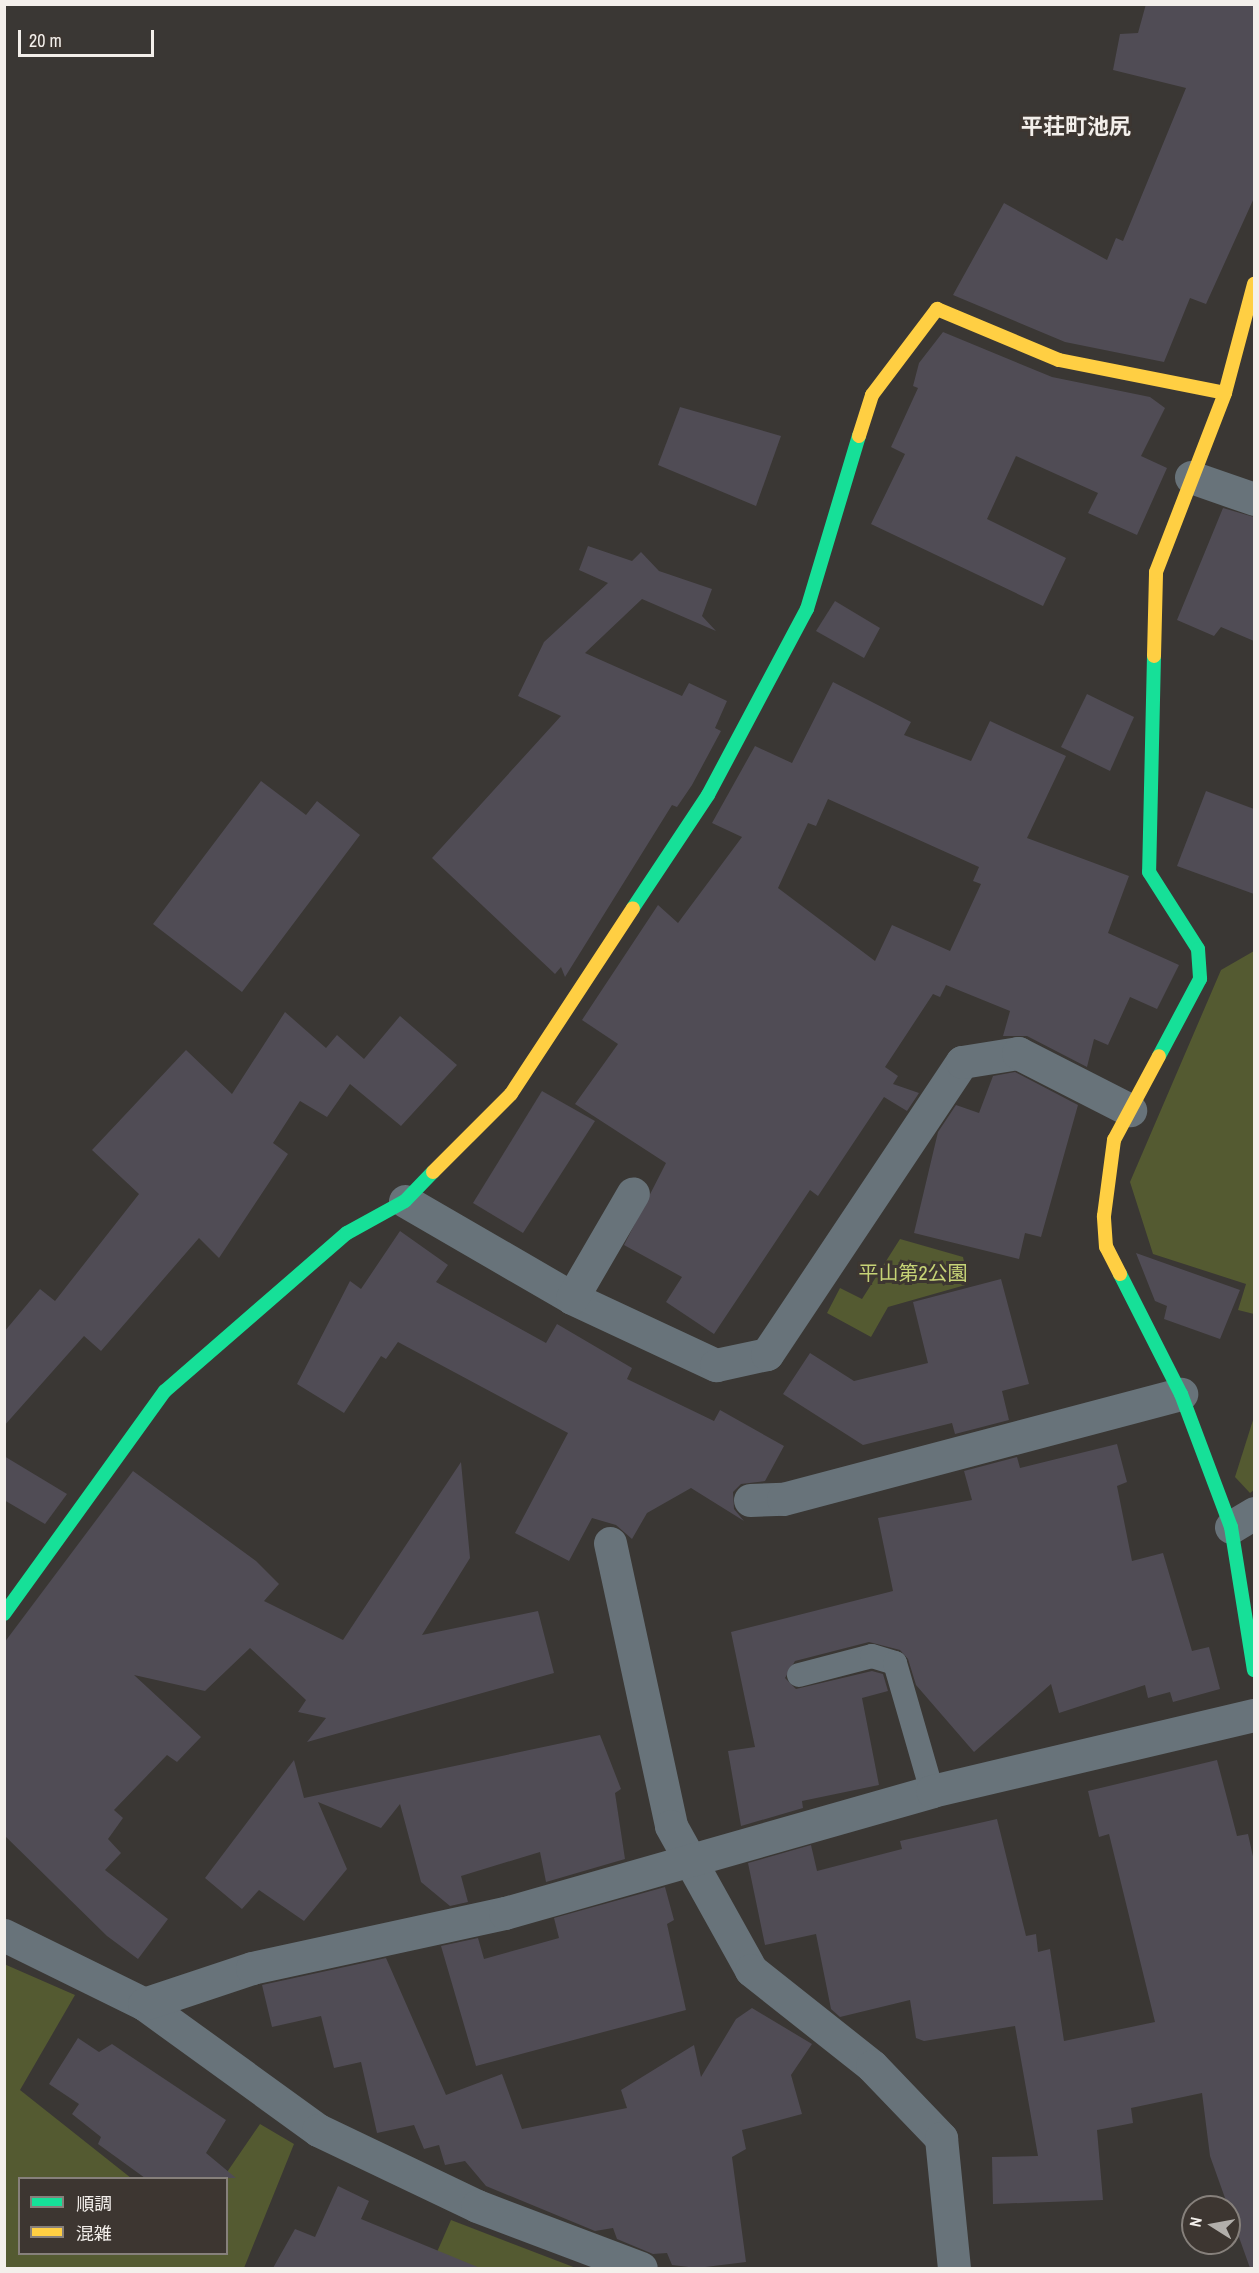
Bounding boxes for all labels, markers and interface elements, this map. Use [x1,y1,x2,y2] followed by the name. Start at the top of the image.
[21,18,158,56] scale bar
[29,28,62,53] text: 20 m
[1021,114,1131,140] district label: 平荘町池尻
[858,1260,968,1284] park label: 平山第2公園
[18,2177,228,2255] legend
[76,2191,112,2216] text: 順調
[1181,2195,1241,2255] north arrow
[1184,2215,1207,2229] text: N
[76,2221,112,2246] text: 混雑

